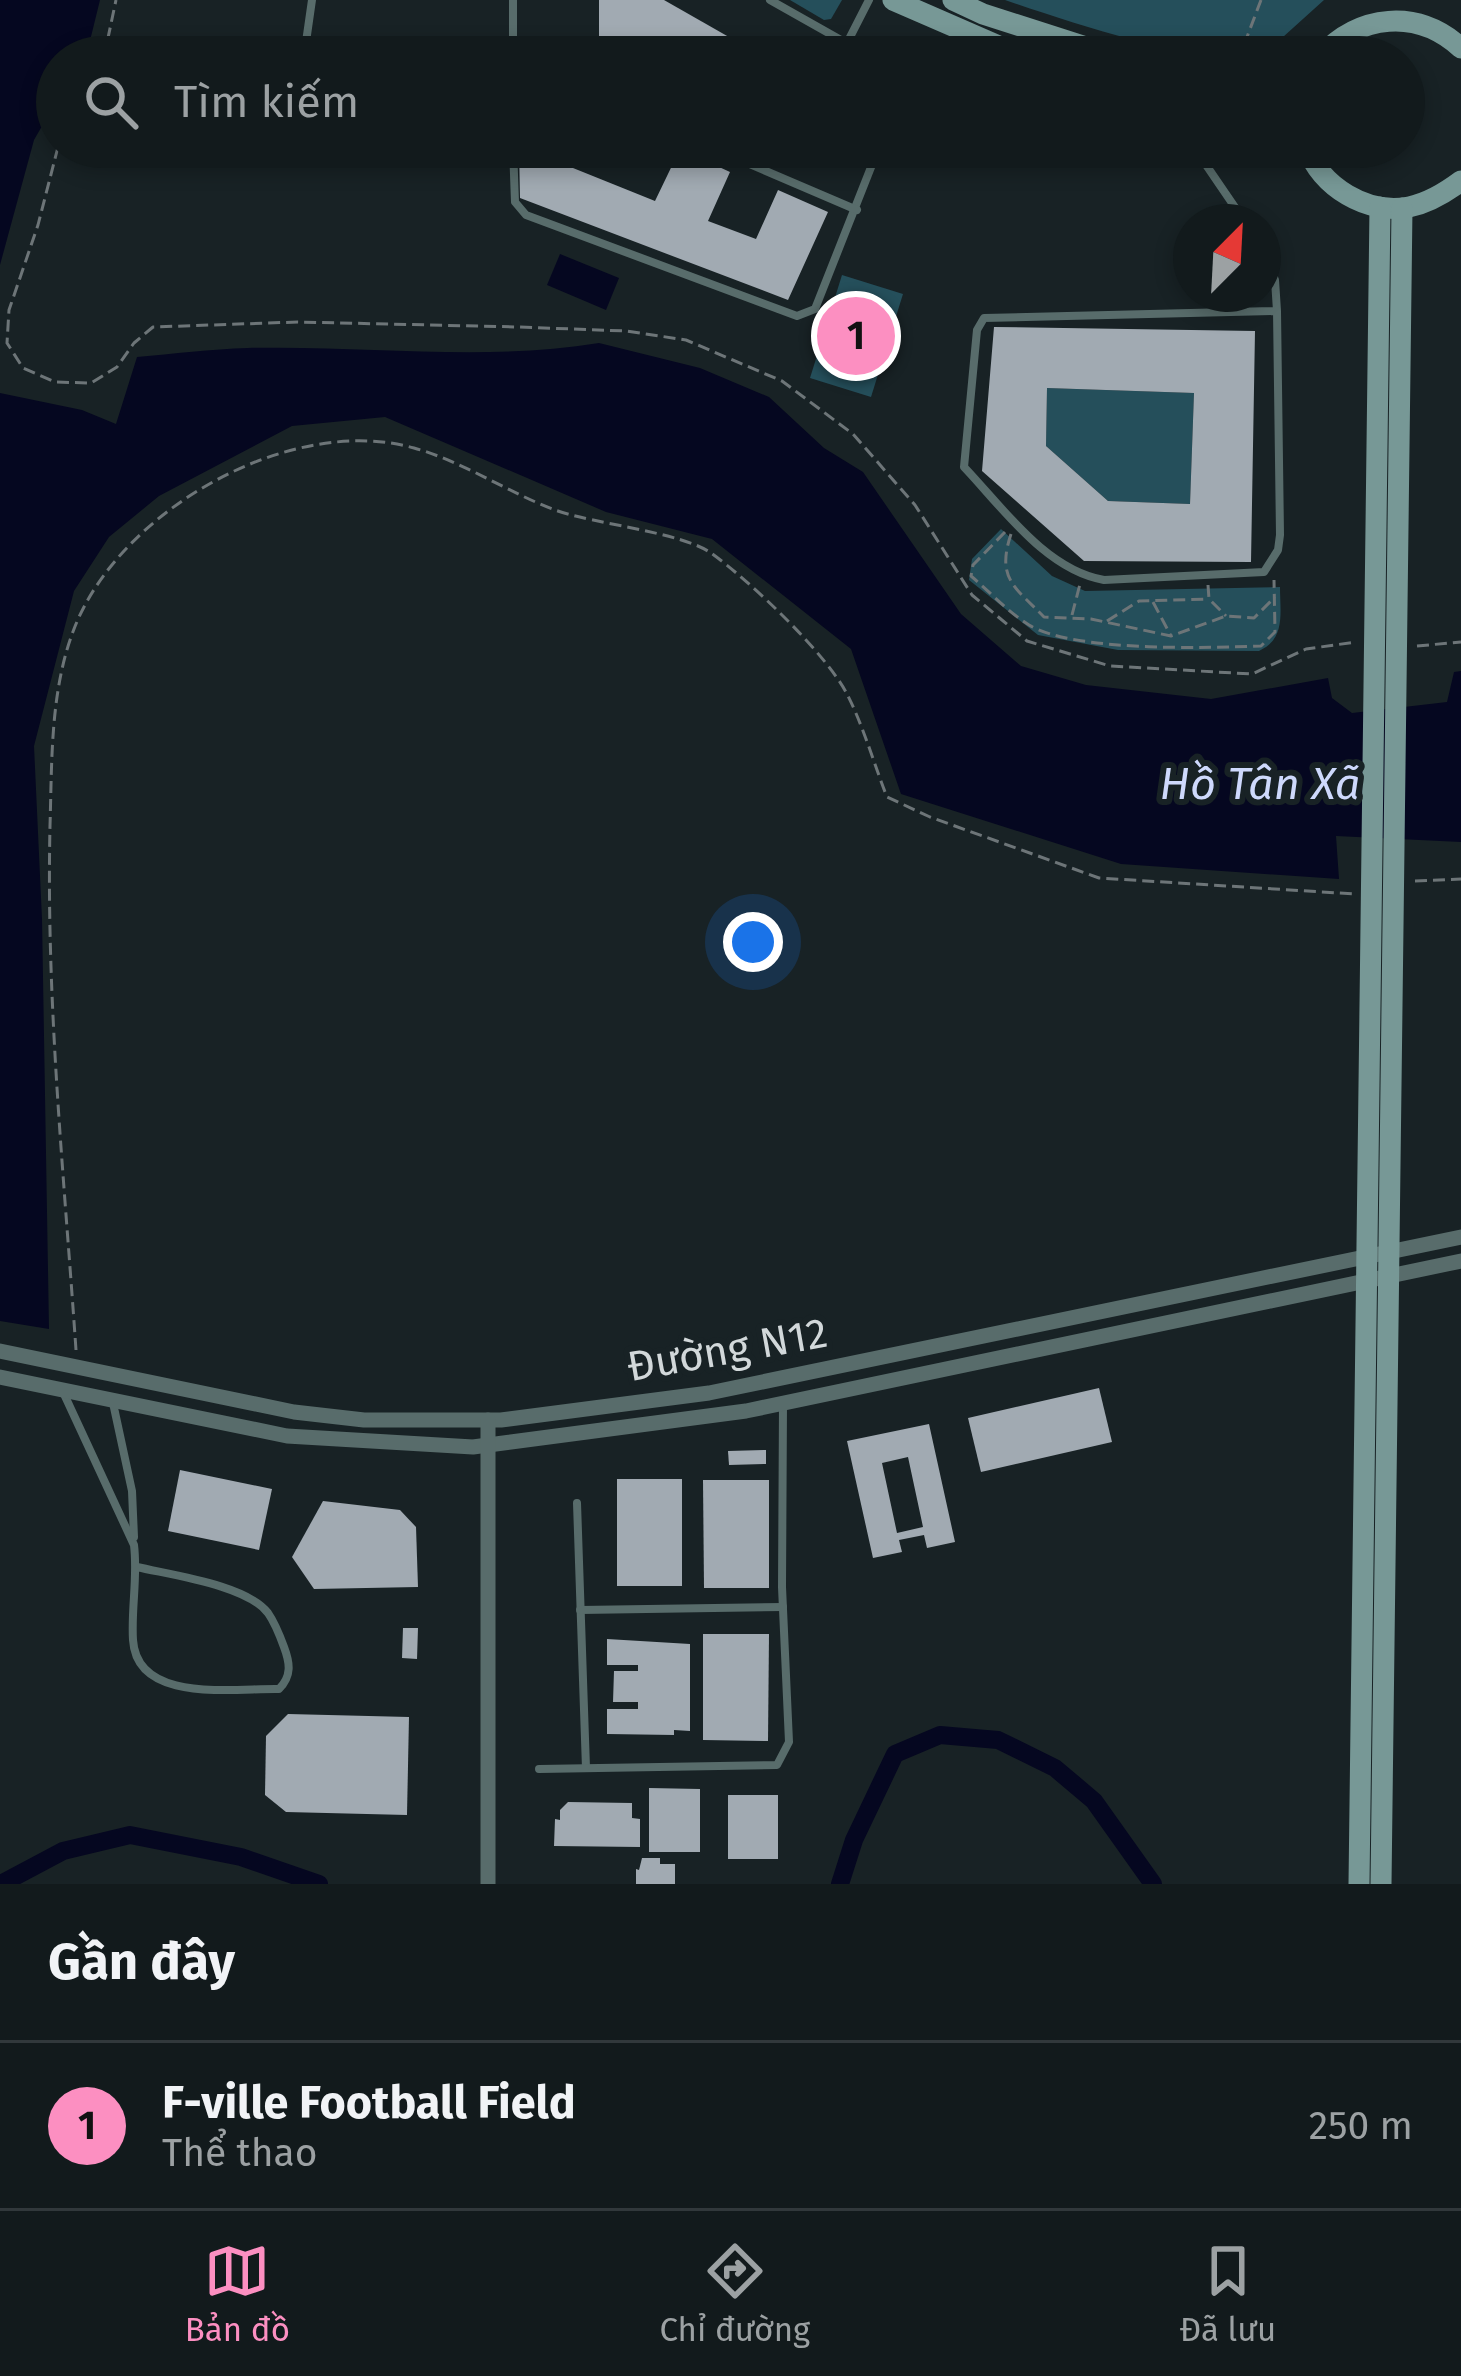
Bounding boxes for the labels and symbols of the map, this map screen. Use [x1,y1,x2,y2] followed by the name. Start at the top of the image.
[1173,204,1281,312] north arrow
[817,291,895,381] pin: 1
[1160,757,1360,811] water label: Hồ Tân Xã
[723,912,783,972] your location
[623,1308,831,1392] street label: Đường N12

